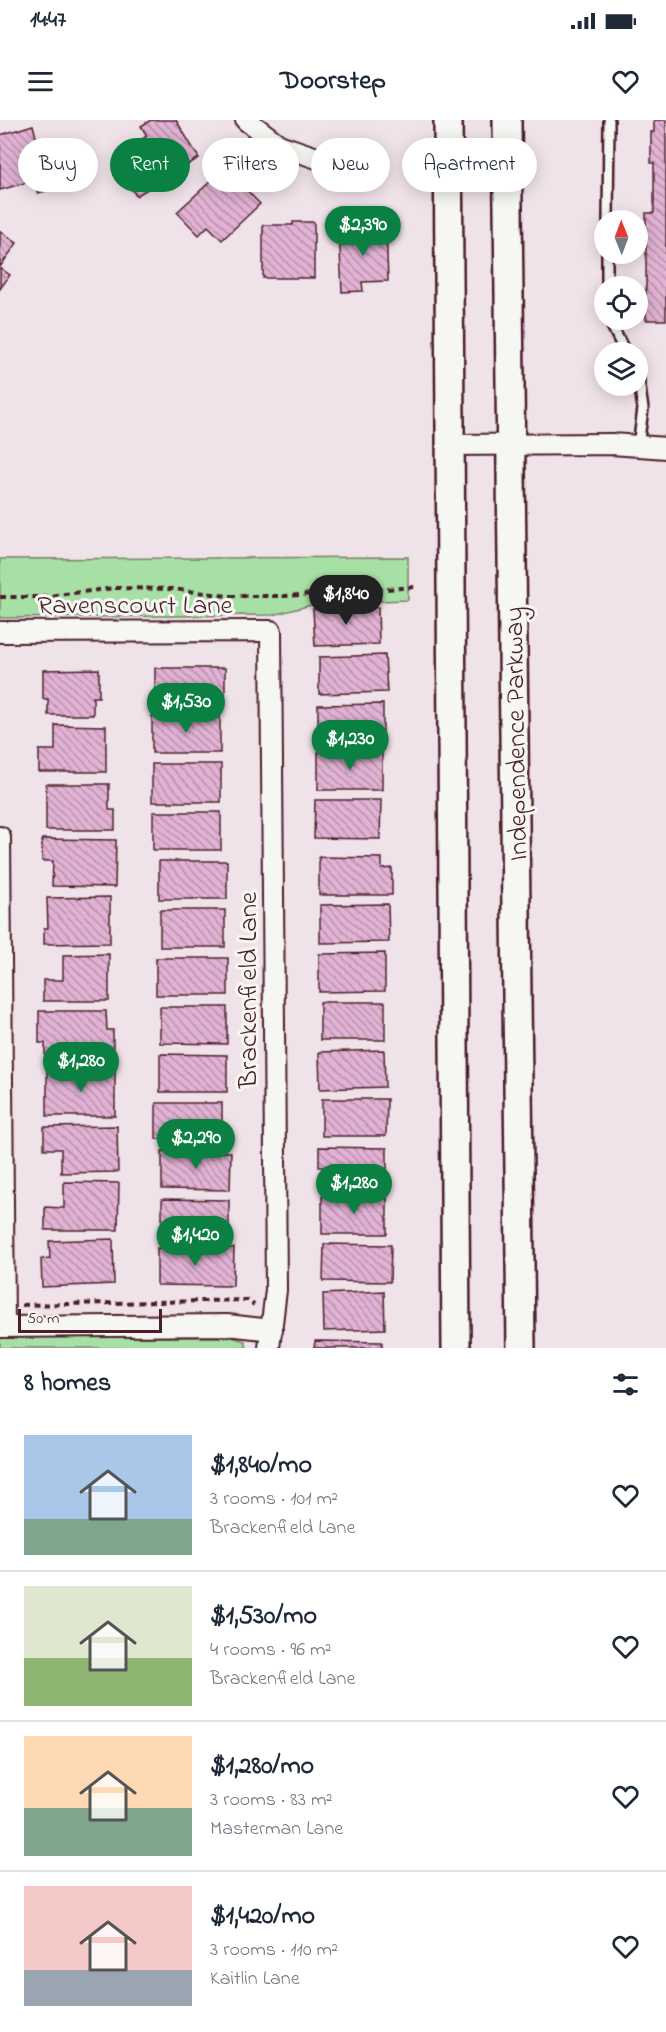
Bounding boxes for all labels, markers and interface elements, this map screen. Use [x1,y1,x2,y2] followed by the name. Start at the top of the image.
[30,5,66,37] text: 14:47
[280,62,386,101] text: Doorstep
[24,65,57,98] icon: menu
[609,65,642,98] icon: heart
[18,138,98,192] chip: Buy
[110,138,190,192] chip: Rent
[202,138,299,192] chip: Filters
[311,138,390,192] chip: New
[402,138,537,192] chip: Apartment
[314,206,412,257] pin: $2,390
[594,210,648,264] north arrow
[594,210,648,396] map controls
[339,211,387,240] text: $2,390
[594,276,648,330] button: locate
[594,342,648,396] button: layers
[297,575,395,626] pin: $1,840
[323,580,369,609] text: $1,840
[37,587,234,626] street label: Ravenscourt Lane
[496,606,539,862] street label: Independence Parkway
[137,683,235,734] pin: $1,530
[161,688,211,717] text: $1,530
[301,720,399,771] pin: $1,230
[326,725,374,754] text: $1,230
[230,891,269,1089] street label: Brackenfield Lane
[32,1042,130,1093] pin: $1,280
[57,1047,105,1076] text: $1,280
[147,1119,245,1170] pin: $2,290
[171,1124,221,1153] text: $2,290
[305,1164,403,1215] pin: $1,280
[330,1169,378,1198] text: $1,280
[146,1216,244,1267] pin: $1,420
[171,1221,219,1250] text: $1,420
[18,1306,162,1334] scale bar
[27,1307,59,1331] text: 50 m
[24,1365,111,1403] text: 8 homes
[609,1368,642,1401] icon: filters
[210,1447,312,1485] text: $1,840/mo
[72,1459,144,1531] icon: home
[609,1479,642,1512] icon: heart
[210,1485,338,1514] text: 3 rooms · 101 m²
[210,1514,355,1543] text: Brackenfield Lane
[210,1598,317,1636] text: $1,530/mo
[72,1610,144,1682] icon: home
[609,1630,642,1663] icon: heart
[210,1636,331,1665] text: 4 rooms · 96 m²
[210,1665,355,1694] text: Brackenfield Lane
[210,1748,314,1786] text: $1,280/mo
[72,1760,144,1832] icon: home
[609,1780,642,1813] icon: heart
[210,1786,332,1815] text: 3 rooms · 83 m²
[210,1815,343,1844] text: Masterman Lane
[210,1898,315,1936] text: $1,420/mo
[72,1910,144,1982] icon: home
[609,1930,642,1963] icon: heart
[210,1936,338,1965] text: 3 rooms · 110 m²
[210,1965,300,1994] text: Kaitlin Lane

